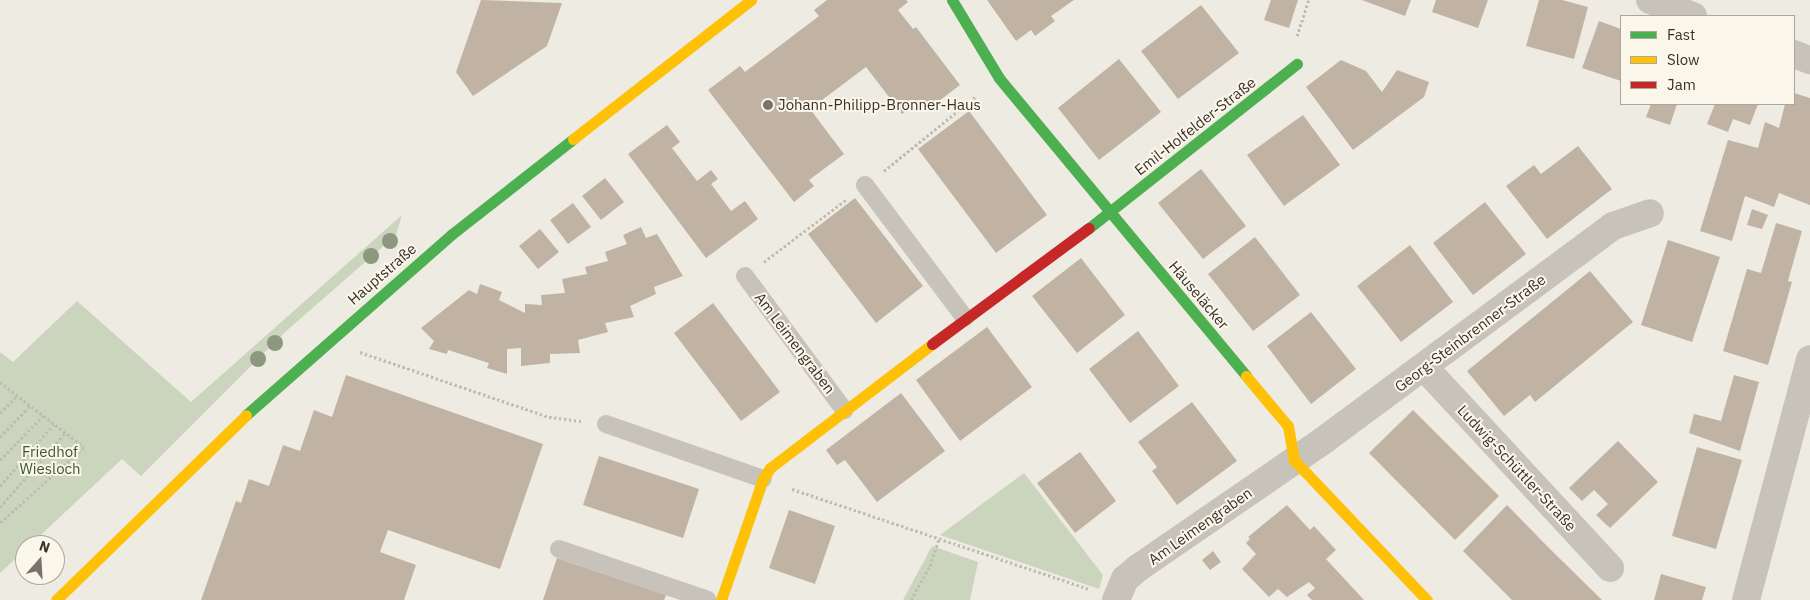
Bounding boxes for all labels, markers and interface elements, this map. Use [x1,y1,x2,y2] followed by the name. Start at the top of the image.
[1620,15,1795,105] legend
[1667,25,1695,44] text: Fast
[1667,50,1700,69] text: Slow
[1131,73,1259,179] street label: Emil-Holfelder-Straße
[1667,75,1696,94] text: Jam
[778,96,981,114] place label: Johann-Philipp-Bronner-Haus
[762,99,774,111] marker: Johann-Philipp-Bronner-Haus
[344,239,420,309] street label: Hauptstraße
[1165,257,1233,333] street label: Häuseläcker
[1391,270,1549,396] street label: Georg-Steinbrenner-Straße
[751,289,839,397] street label: Am Leimengraben
[1454,401,1580,535] street label: Ludwig-Schüttler-Straße
[19,442,81,477] park label: Friedhof Wiesloch
[1145,484,1255,568] street label: Am Leimengraben
[15,535,65,585] north arrow
[37,537,52,557] text: N

